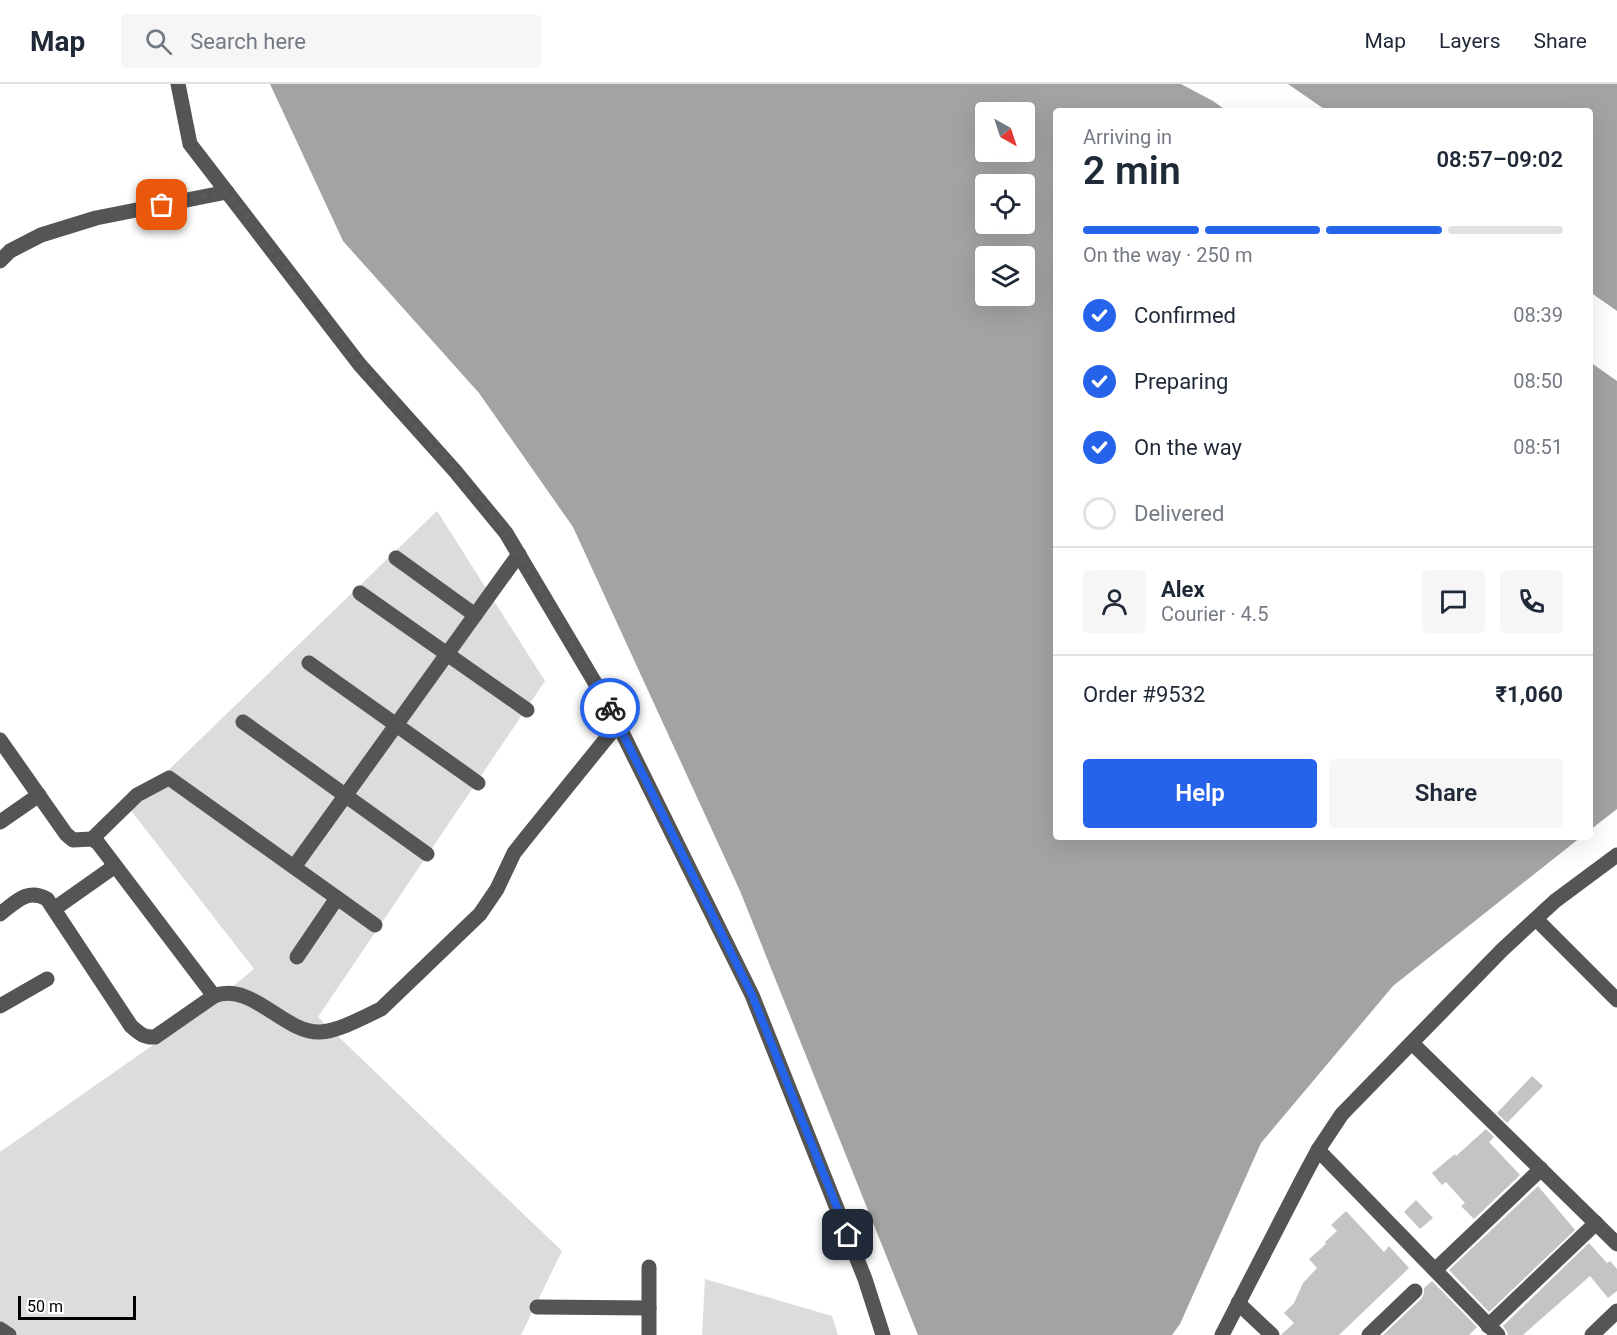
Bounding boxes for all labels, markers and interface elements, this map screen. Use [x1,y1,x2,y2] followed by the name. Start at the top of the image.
[121,14,541,68] search box
[30,25,85,58] text: Map
[142,25,175,58] icon: search
[190,29,306,54] text: Search here
[1364,29,1406,53] text: Map
[1439,29,1500,53] text: Layers
[1533,29,1587,53] text: Share
[975,102,1035,162] north arrow
[975,102,1035,306] map controls
[1083,125,1172,149] text: Arriving in
[1436,147,1563,172] text: 08:57–09:02
[1083,148,1181,194] text: 2 min
[975,174,1035,234] button: locate
[136,179,187,230] pin
[145,188,178,221] icon: bag
[1083,243,1252,267] text: On the way · 250 m
[975,246,1035,306] button: layers
[1083,299,1116,332] icon: check
[1134,303,1236,328] text: Confirmed
[1513,303,1563,327] text: 08:39
[1083,365,1116,398] icon: check
[1134,369,1228,394] text: Preparing
[1513,369,1563,393] text: 08:50
[1083,431,1116,464] icon: check
[1134,435,1242,460] text: On the way
[1513,435,1563,459] text: 08:51
[1134,501,1224,526] text: Delivered
[1083,570,1146,633] button: person
[1422,570,1485,633] button: chat
[1500,570,1563,633] button: phone
[1161,577,1205,602] text: Alex
[1161,602,1268,626] text: Courier · 4.5
[580,678,640,738] courier
[1083,682,1205,707] text: Order #9532
[1496,682,1563,707] text: ₹1,060
[594,692,627,725] icon: bike
[1083,759,1317,828] button: Help
[1329,759,1563,828] button: Share
[822,1209,873,1260] pin
[831,1218,864,1251] icon: home
[18,1293,136,1320] scale bar
[27,1297,63,1316] text: 50 m

